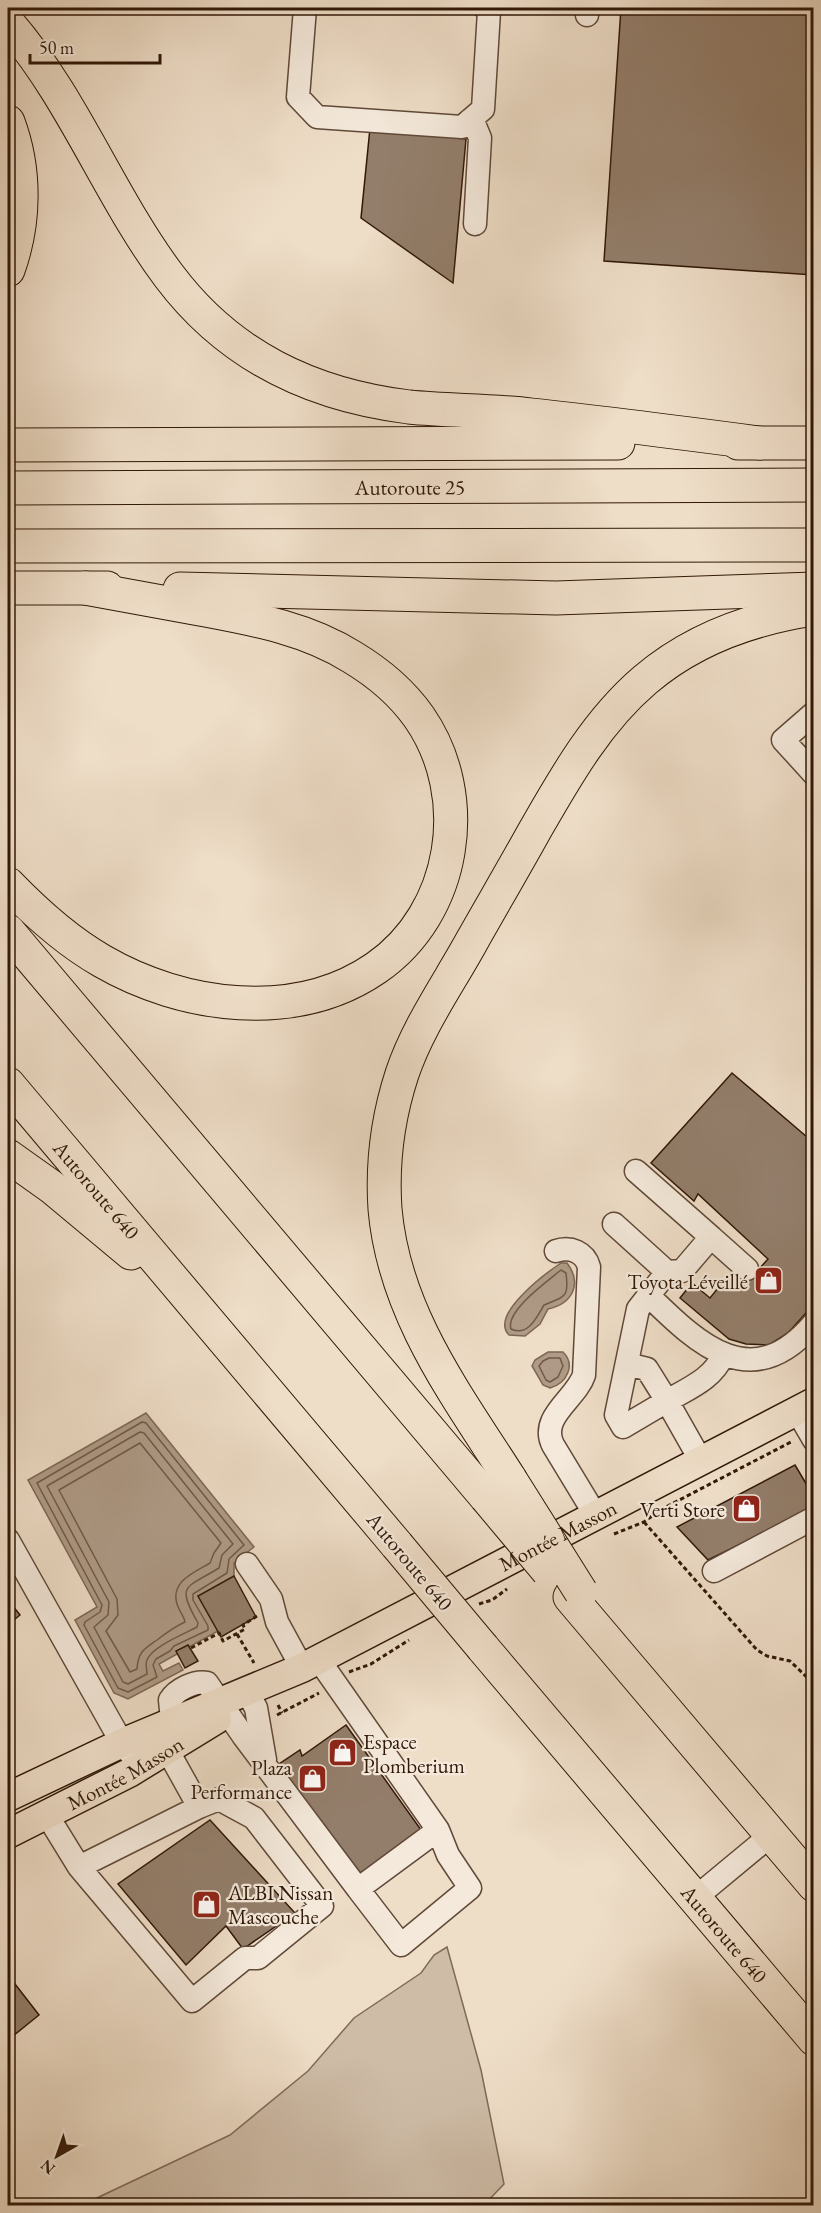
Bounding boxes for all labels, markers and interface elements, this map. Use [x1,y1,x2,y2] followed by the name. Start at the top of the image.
[30,27,160,65] scale bar
[39,36,74,59] text: 50 m
[354,473,465,500] street label: Autoroute 25
[47,1134,146,1244] street label: Autoroute 640
[753,1265,785,1297] shop icon: Toyota Léveillé
[627,1268,748,1295] place label: Toyota Léveillé
[730,1493,762,1525] shop icon: Verti Store
[494,1494,621,1577] street label: Montée Masson
[640,1496,725,1523] place label: Verti Store
[360,1505,459,1616] street label: Autoroute 640
[363,1728,465,1779] place label: Espace Plomberium
[62,1730,188,1816] street label: Montée Masson
[326,1737,358,1769] shop icon: Espace Plomberium
[191,1754,293,1805] place label: Plaza Performance
[297,1763,329,1795] shop icon: Plaza Performance
[675,1878,774,1988] street label: Autoroute 640
[227,1879,333,1930] place label: ALBI Nissan Mascouche
[191,1888,223,1920] shop icon: ALBI Nissan Mascouche
[27,2126,87,2186] north arrow
[36,2155,59,2179] text: N

